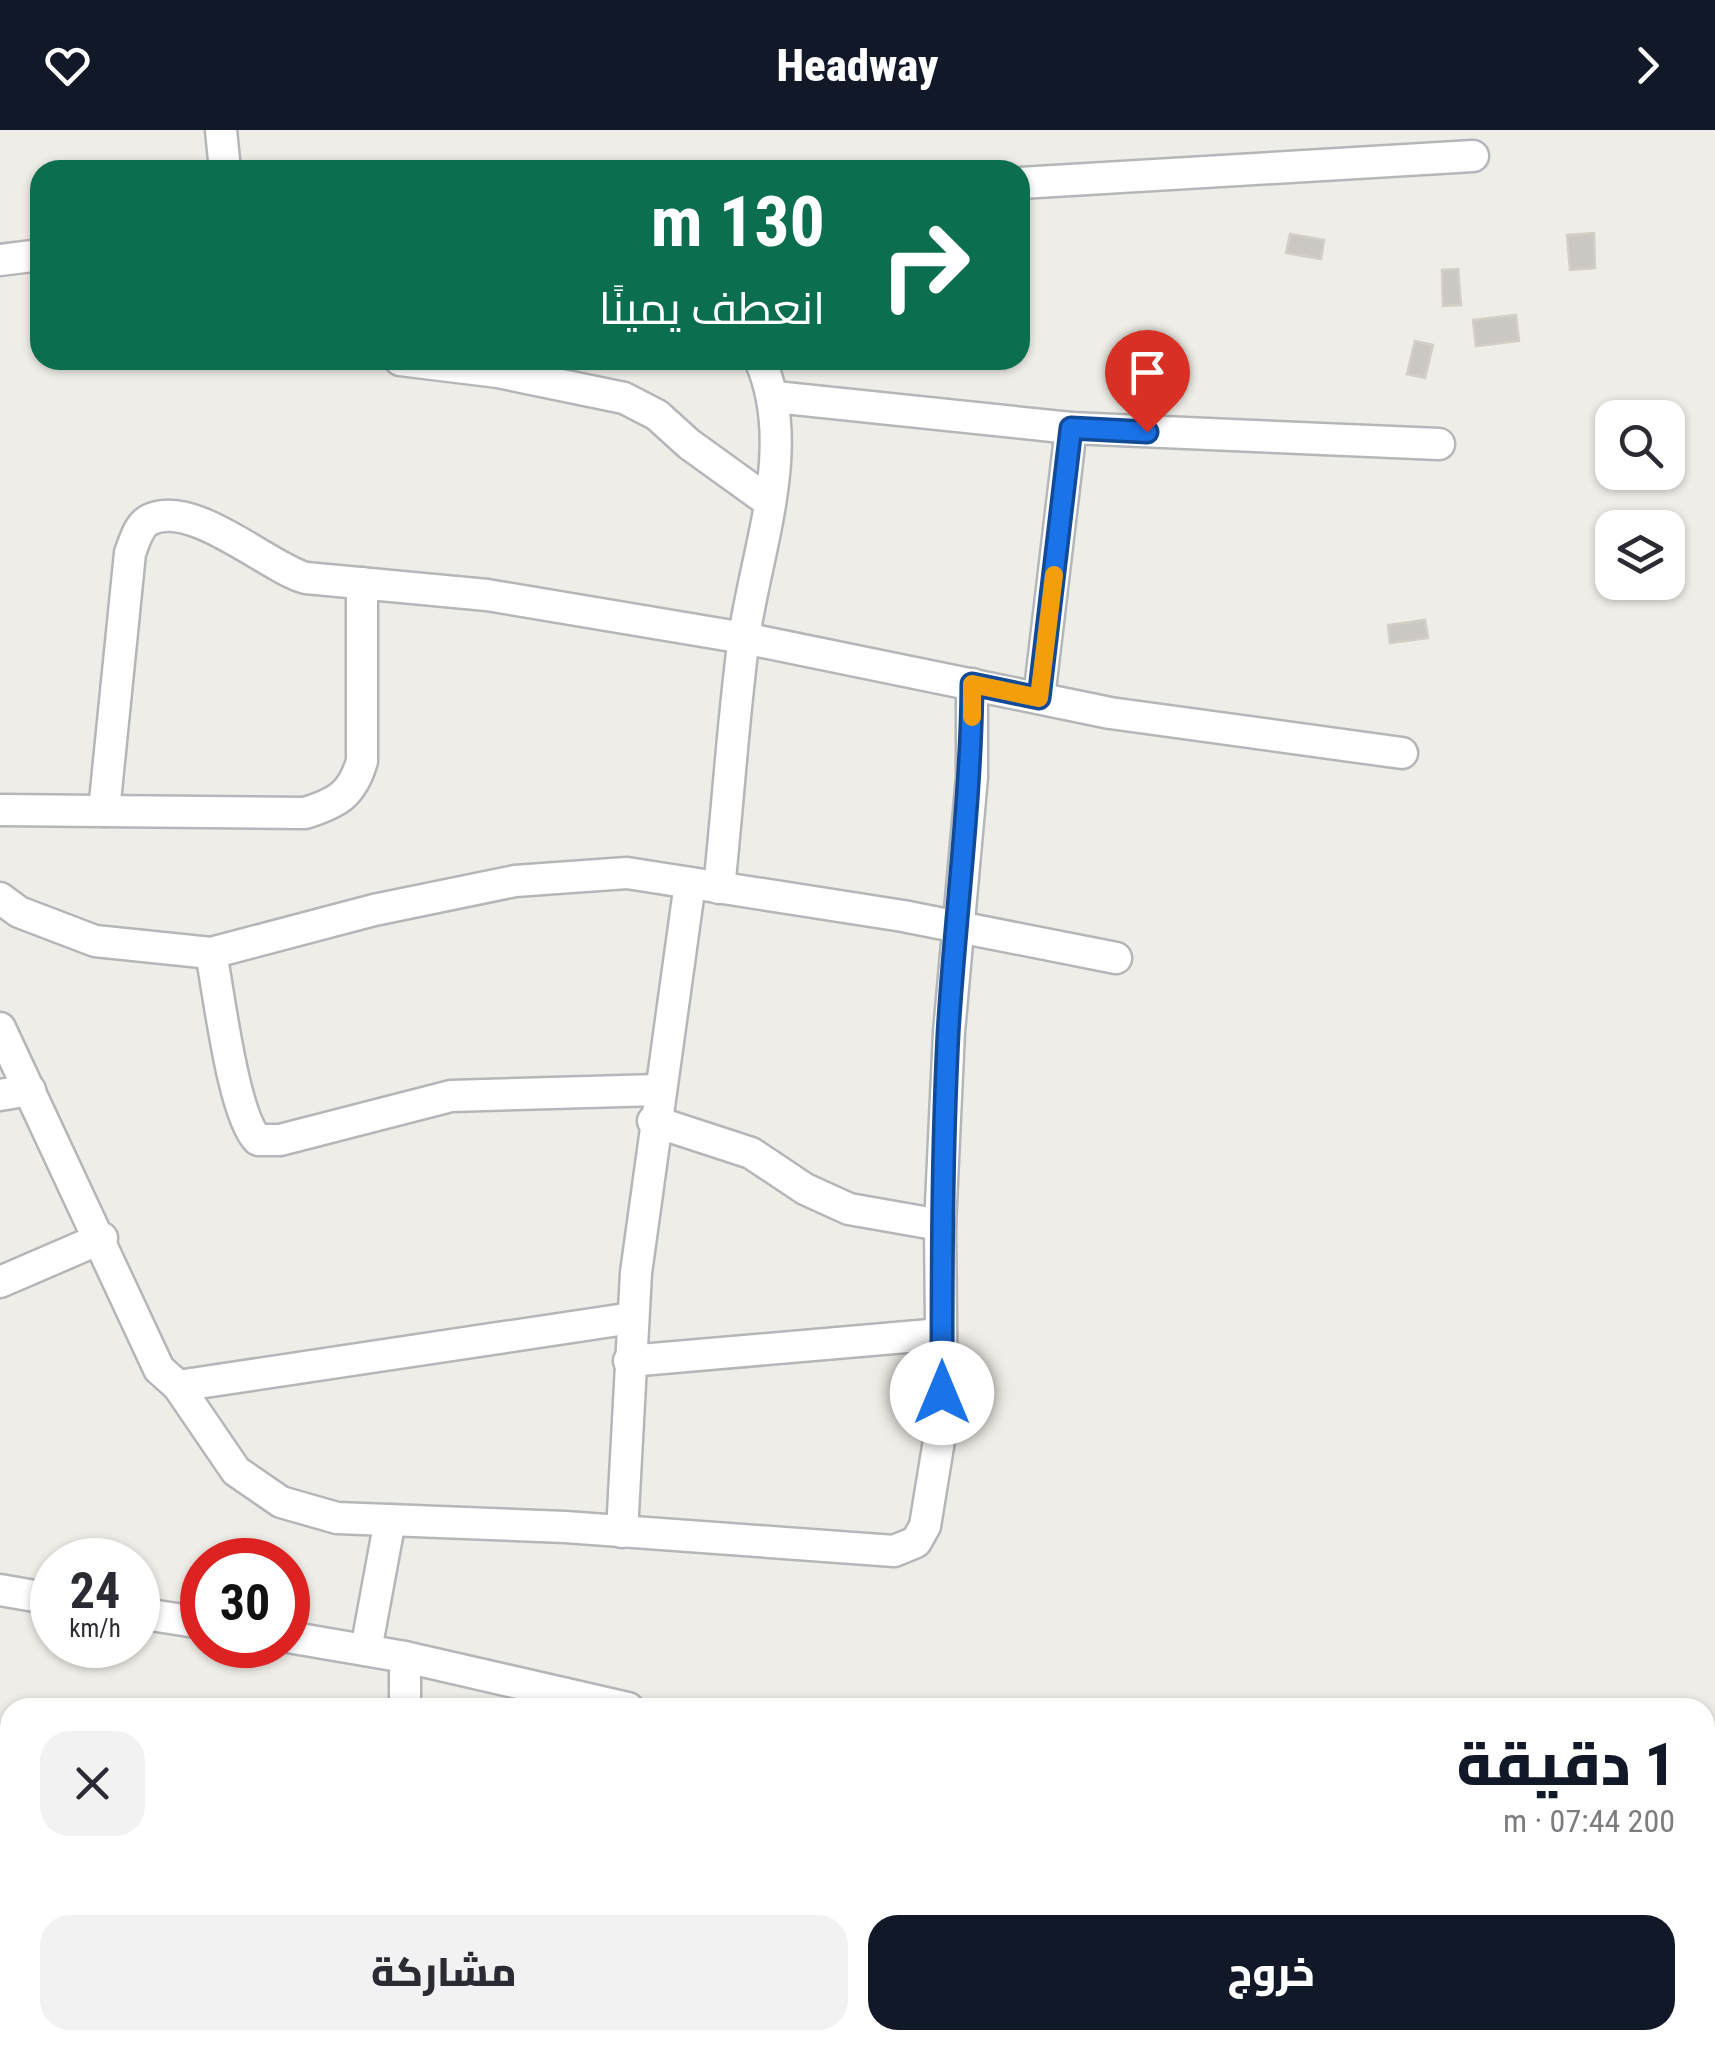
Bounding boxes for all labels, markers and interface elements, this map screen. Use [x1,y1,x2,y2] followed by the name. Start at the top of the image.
[40,38,95,93] icon: heart
[1620,38,1675,93] icon: forward
[776,39,939,92] text: Headway
[651,181,825,263] text: 130 m
[860,200,990,330] icon: right
[599,282,825,335] text: انعطف يمينًا
[1105,330,1190,433] pin
[1120,345,1175,400] icon: arrive
[1595,400,1685,600] map controls
[1595,400,1685,490] button: search
[1595,510,1685,600] button: layers
[890,1341,994,1445] position arrow
[180,1538,310,1668] speed limit sign: 30
[70,1562,120,1620] text: 24
[69,1614,121,1643] text: km/h
[1456,1729,1675,1800] text: 1 دقيقة
[40,1731,145,1836] button: close
[1503,1802,1675,1840] text: 200 m · 07:44
[40,1915,848,2030] button: مشاركة
[868,1915,1675,2030] button: خروج

